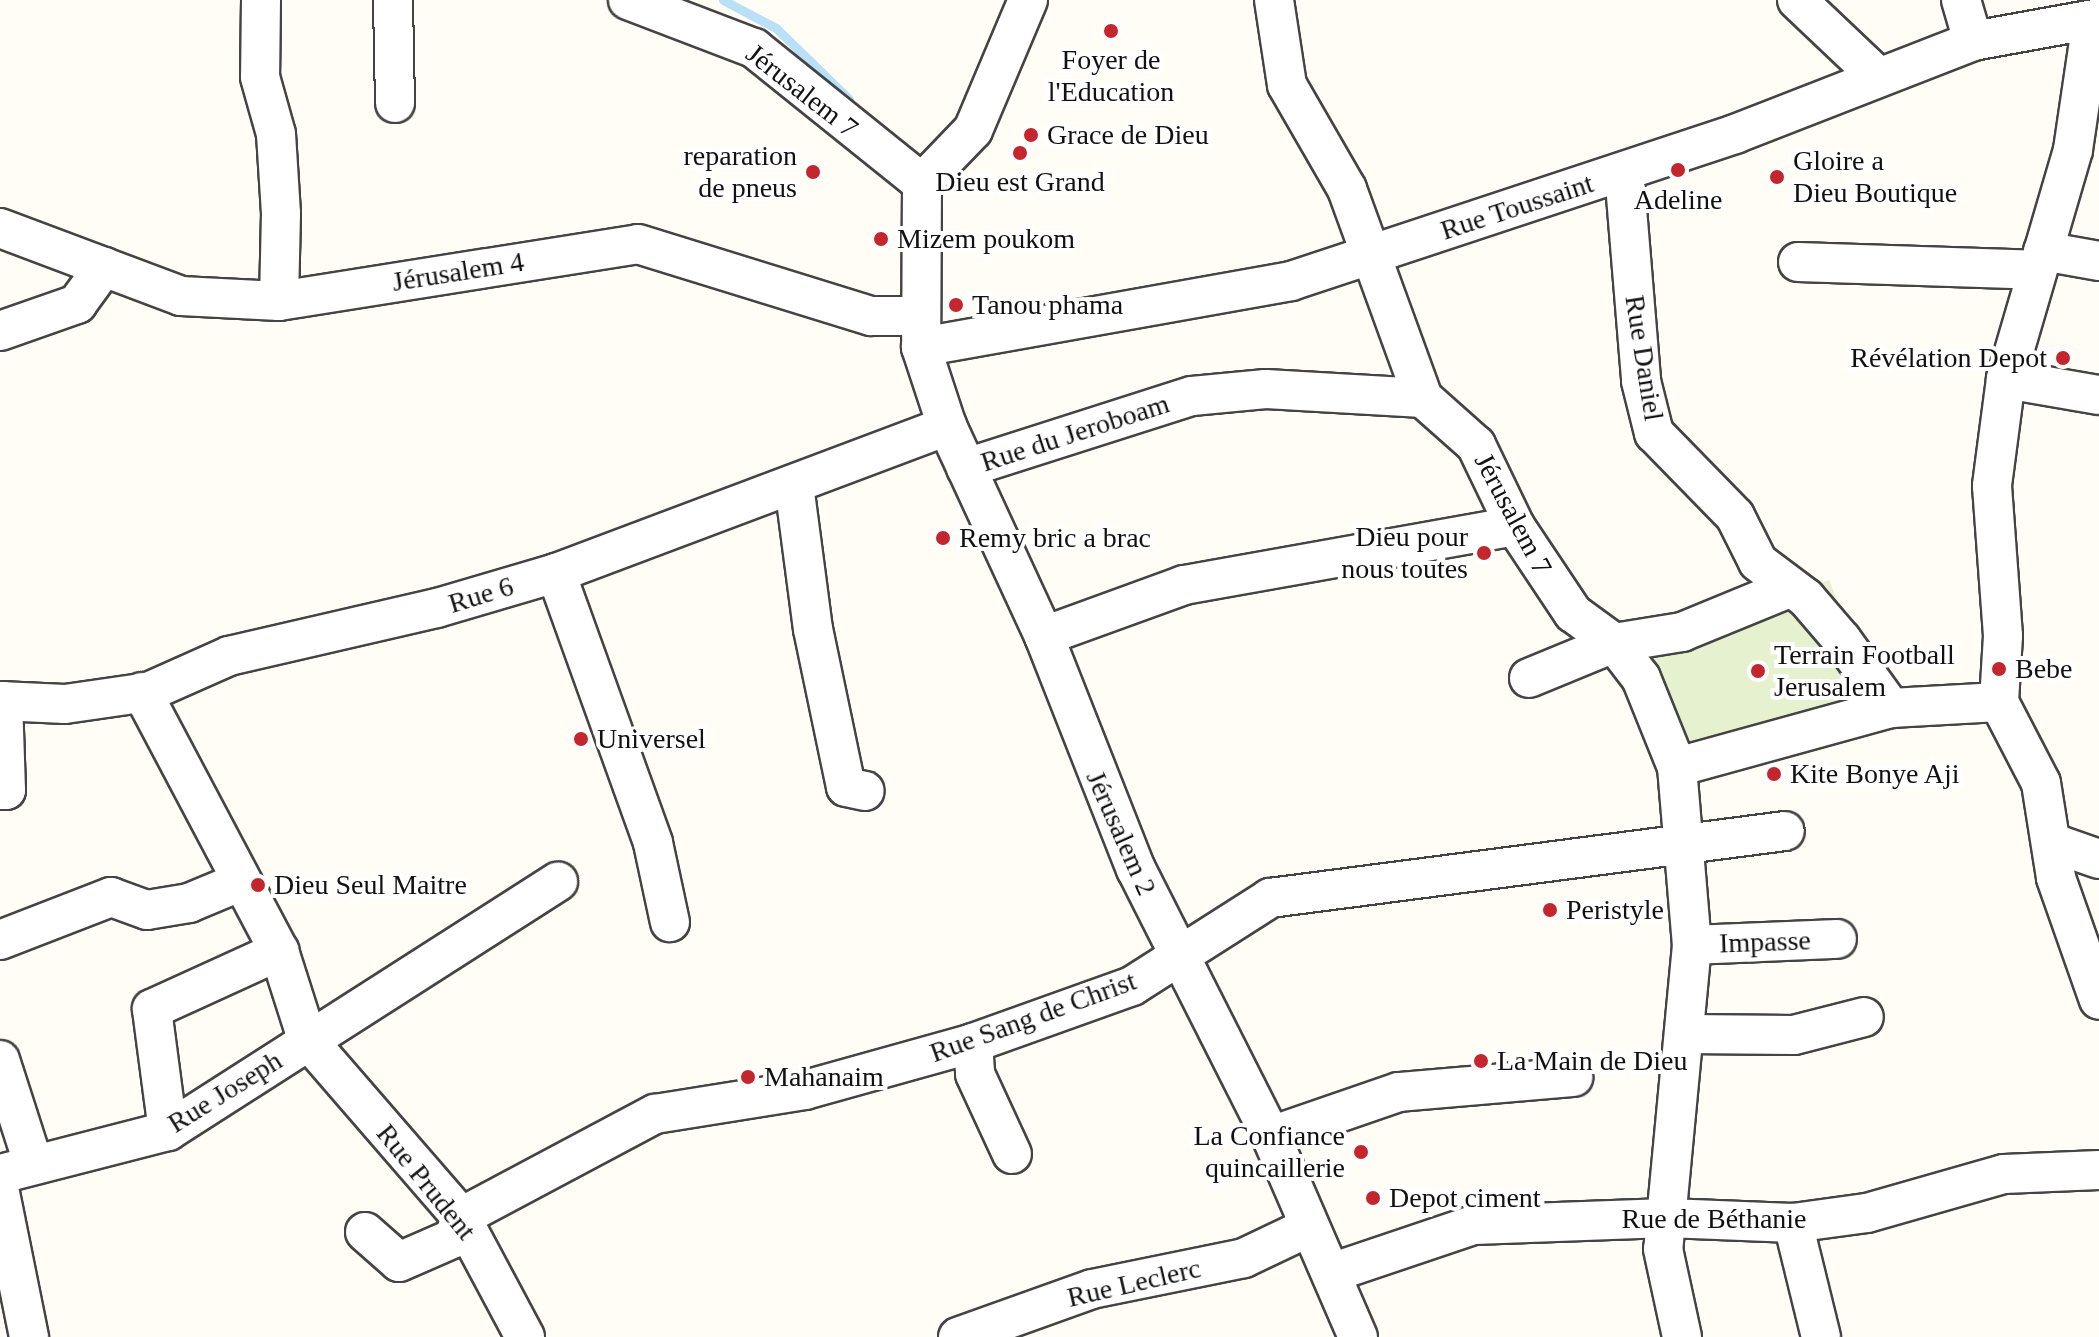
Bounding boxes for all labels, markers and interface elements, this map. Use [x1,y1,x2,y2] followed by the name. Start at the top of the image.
[1102,22,1120,40] marker: Foyer de l'Education
[739,37,865,145] street label: Jérusalem 7
[1048,43,1174,109] place label: Foyer de l'Education
[1047,118,1209,152] place label: Grace de Dieu
[1022,126,1040,144] marker: Grace de Dieu
[684,139,797,205] place label: reparation de pneus
[1011,144,1029,162] marker: Dieu est Grand
[1793,144,1957,210] place label: Gloire a Dieu Boutique
[1669,161,1687,179] marker: Adeline
[804,163,822,181] marker: reparation de pneus
[935,165,1105,199] place label: Dieu est Grand
[1436,166,1598,248] street label: Rue Toussaint
[1768,168,1786,186] marker: Gloire a Dieu Boutique
[1634,183,1722,217] place label: Adeline
[897,222,1075,256] place label: Mizem poukom
[872,230,890,248] marker: Mizem poukom
[390,245,526,299] street label: Jérusalem 4
[972,288,1123,322] place label: Tanou phama
[1617,293,1671,423] street label: Rue Daniel
[947,296,965,314] marker: Tanou phama
[1850,341,2047,375] place label: Révélation Depot
[2054,349,2072,367] marker: Révélation Depot
[977,387,1173,479] street label: Rue du Jeroboam
[1467,447,1559,581] street label: Jérusalem 7
[1341,520,1468,586] place label: Dieu pour nous toutes
[959,521,1151,555] place label: Remy bric a brac
[934,529,952,547] marker: Remy bric a brac
[1475,544,1493,562] marker: Dieu pour nous toutes
[444,569,518,621] street label: Rue 6
[1774,638,1955,704] place label: Terrain Football Jerusalem
[2015,652,2073,686] place label: Bebe
[1990,660,2008,678] marker: Bebe
[1749,662,1767,680] marker: Terrain Football Jerusalem
[597,722,706,756] place label: Universel
[572,730,590,748] marker: Universel
[1790,757,1961,791] place label: Kite Bonye Aji
[1079,765,1163,901] street label: Jérusalem 2
[1765,765,1783,783] marker: Kite Bonye Aji
[274,868,467,902] place label: Dieu Seul Maitre
[249,876,267,894] marker: Dieu Seul Maitre
[1566,893,1664,927] place label: Peristyle
[1541,901,1559,919] marker: Peristyle
[1719,924,1811,960] street label: Impasse
[925,964,1141,1070] street label: Rue Sang de Christ
[162,1044,288,1140] street label: Rue Joseph
[1497,1044,1687,1078] place label: La Main de Dieu
[1472,1052,1490,1070] marker: La Main de Dieu
[764,1060,884,1094] place label: Mahanaim
[739,1068,757,1086] marker: Mahanaim
[369,1117,483,1247] street label: Rue Prudent
[1193,1119,1345,1185] place label: La Confiance quincaillerie
[1352,1143,1370,1161] marker: La Confiance quincaillerie
[1389,1181,1541,1215] place label: Depot ciment
[1364,1189,1382,1207] marker: Depot ciment
[1621,1202,1807,1236] street label: Rue de Béthanie
[1064,1251,1204,1315] street label: Rue Leclerc

